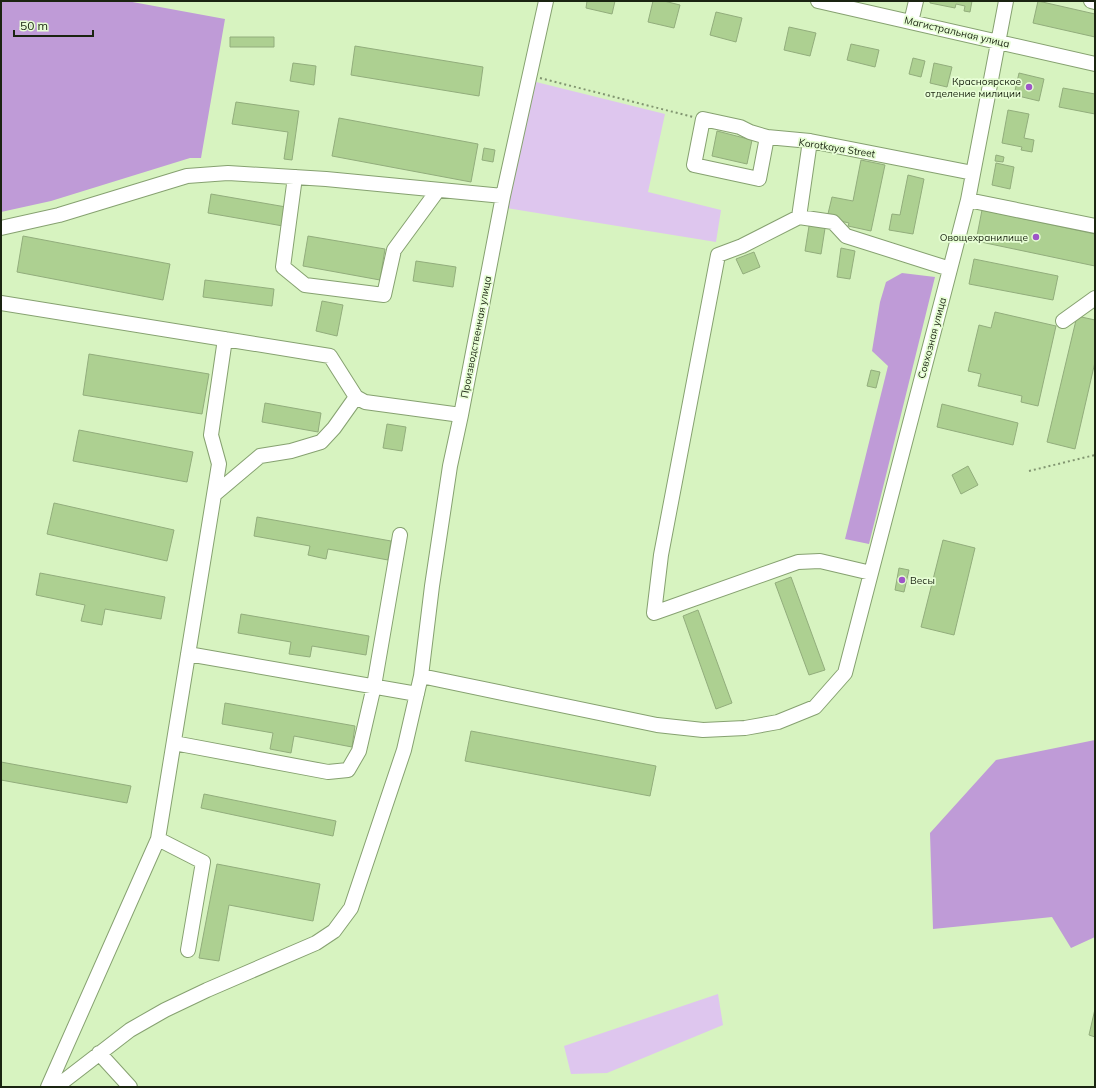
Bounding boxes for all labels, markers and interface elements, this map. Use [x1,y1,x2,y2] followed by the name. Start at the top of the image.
[14,12,93,38] scale bar
[903,14,1011,50] street label: Магистральная улица
[20,18,48,33] text: 50 m
[925,75,1021,100] place label: Красноярское отделение милиции
[1024,82,1034,92] marker: Красноярское отделение милиции
[798,136,877,161] street label: Korotkaya Street
[940,231,1028,244] place label: Овощехранилище
[1031,232,1041,242] marker: Овощехранилище
[458,275,494,399] street label: Производственная улица
[915,296,949,380] street label: Совхозная улица
[910,574,935,587] place label: Весы
[897,575,907,585] marker: Весы

